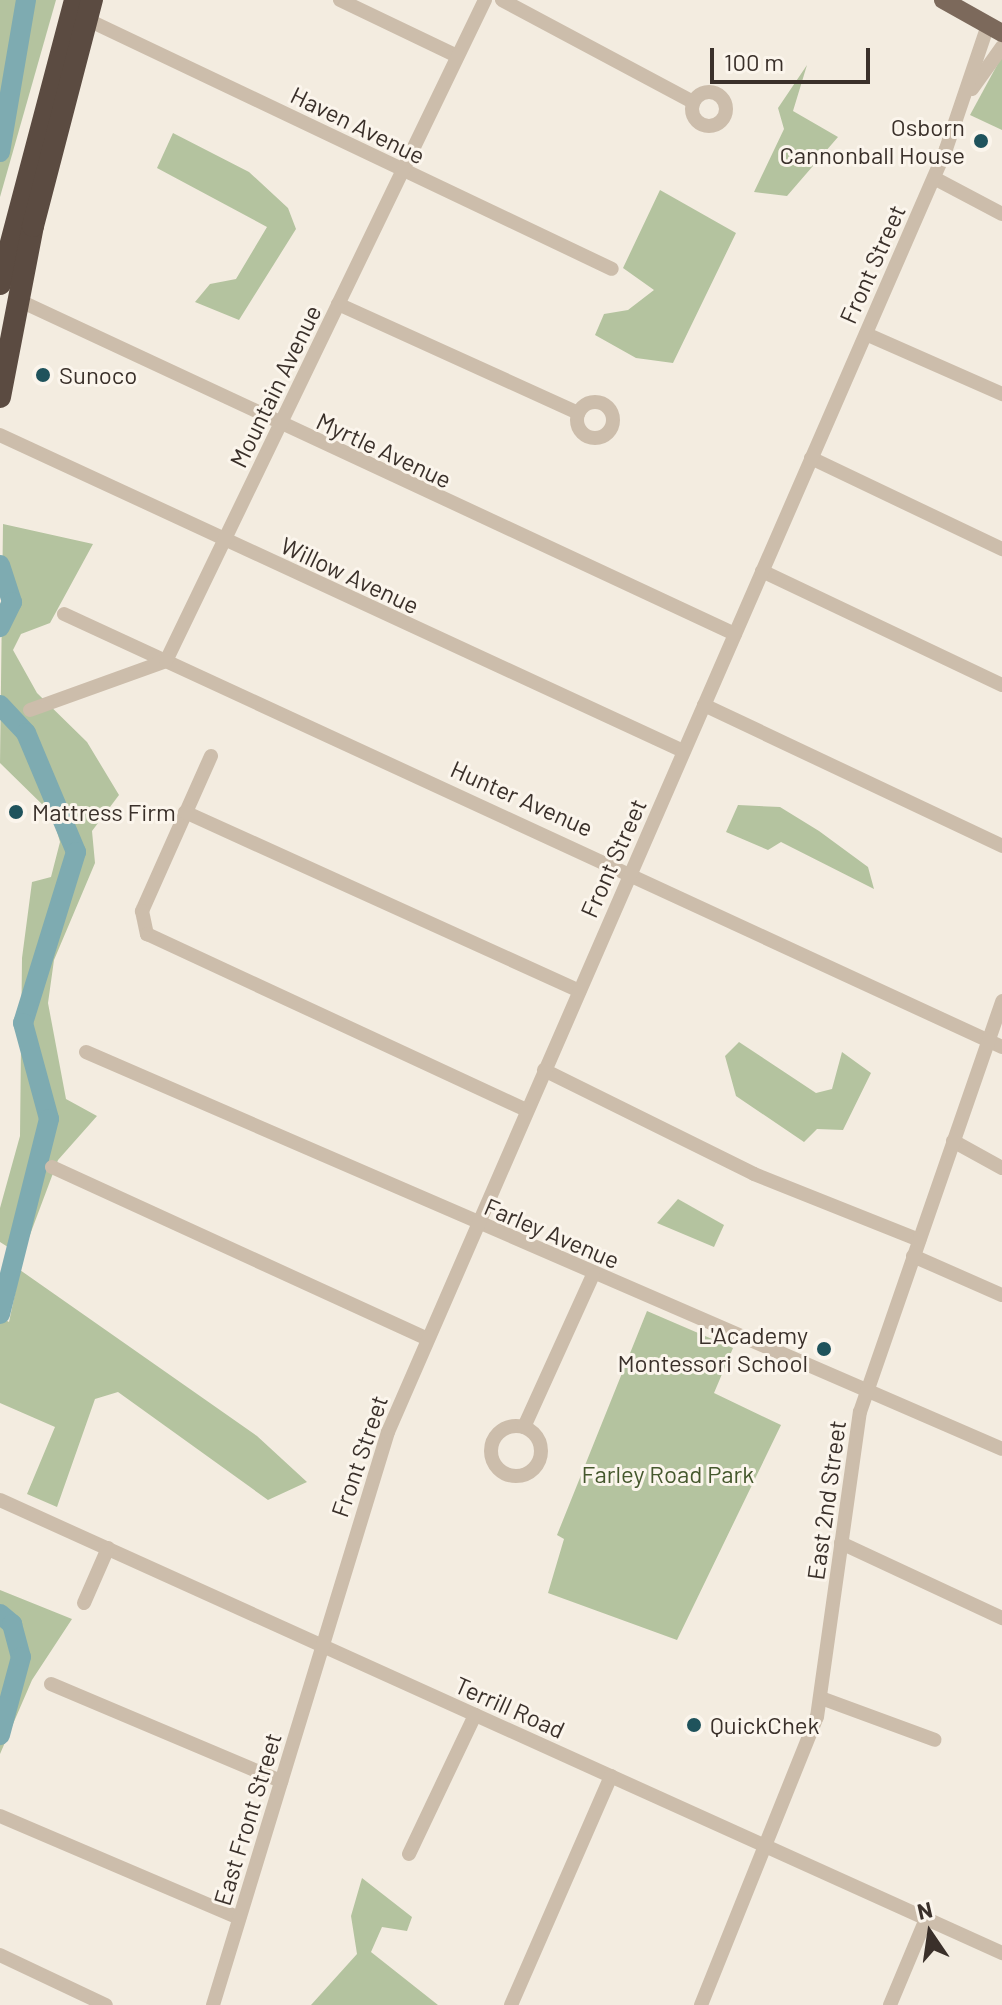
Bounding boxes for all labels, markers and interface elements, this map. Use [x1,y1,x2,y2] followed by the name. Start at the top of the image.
[714,32,874,82] scale bar
[724,47,784,76] text: 100 m
[286,80,430,170] street label: Haven Avenue
[779,113,965,169] place label: Osborn Cannonball House
[972,132,990,150] marker: Osborn Cannonball House
[833,200,911,328] street label: Front Street
[223,300,327,472] street label: Mountain Avenue
[59,361,137,389] place label: Sunoco
[34,366,52,384] marker: Sunoco
[312,406,456,494] street label: Myrtle Avenue
[276,530,424,620] street label: Willow Avenue
[446,754,598,842] street label: Hunter Avenue
[574,794,652,922] street label: Front Street
[32,798,176,826] place label: Mattress Firm
[7,803,25,821] marker: Mattress Firm
[480,1192,624,1274] street label: Farley Avenue
[617,1321,808,1377] place label: L'Academy Montessori School
[815,1340,833,1358] marker: L'Academy Montessori School
[325,1391,393,1521] street label: Front Street
[801,1418,851,1582] street label: East 2nd Street
[582,1460,754,1488] park label: Farley Road Park
[451,1670,569,1744] street label: Terrill Road
[710,1711,819,1739] place label: QuickChek
[685,1716,703,1734] marker: QuickChek
[207,1729,287,1909] street label: East Front Street
[890,1893,970,1973] north arrow
[915,1895,935,1924] text: N

